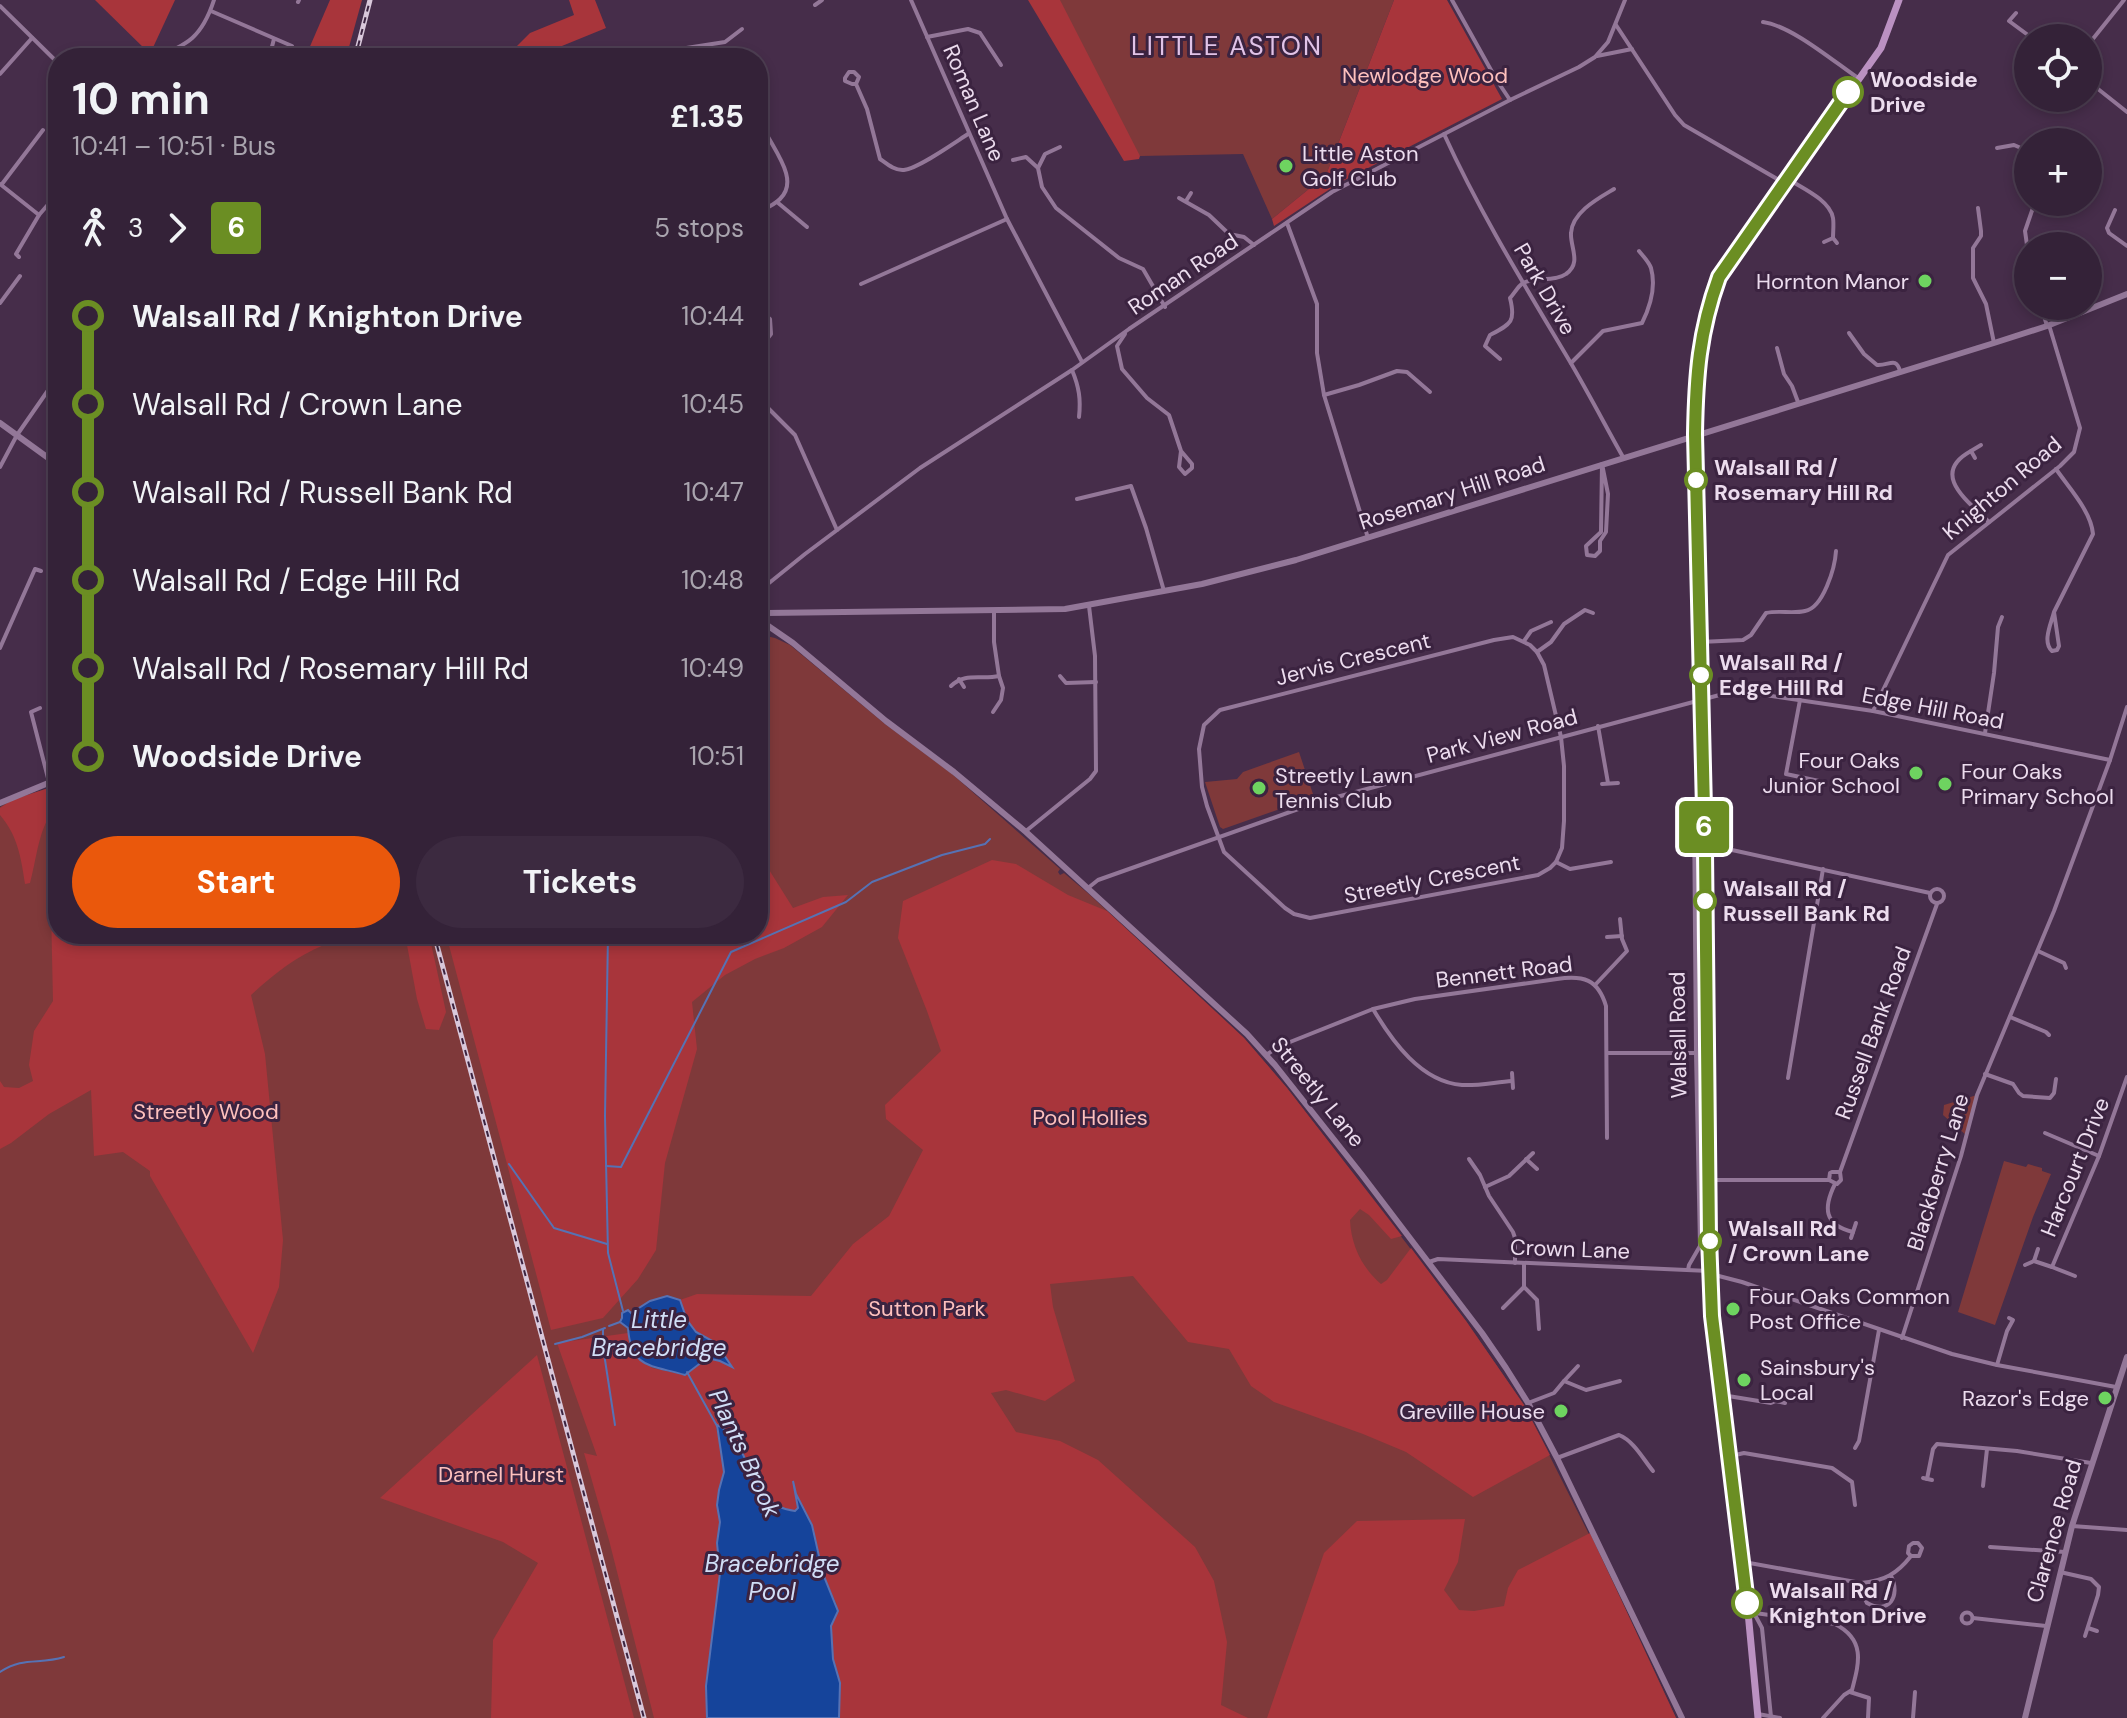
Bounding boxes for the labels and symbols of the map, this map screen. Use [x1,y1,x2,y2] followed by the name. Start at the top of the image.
[1131,29,1323,63] district label: LITTLE ASTON
[936,40,1012,166] street label: Roman Lane
[1342,61,1508,90] park label: Newlodge Wood
[1870,65,1978,119] place label: Woodside Drive
[1833,77,1863,107] marker: Woodside Drive
[1302,139,1419,193] place label: Little Aston Golf Club
[1277,157,1295,175] marker: Little Aston Golf Club
[1122,227,1244,321] street label: Roman Road
[1507,238,1583,340] street label: Park Drive
[1756,267,1909,296] place label: Hornton Manor
[1916,272,1934,290] marker: Hornton Manor
[1936,430,2068,546] street label: Knighton Road
[1355,449,1549,537] street label: Rosemary Hill Road
[1714,453,1893,507] place label: Walsall Rd / Rosemary Hill Rd
[1685,469,1707,491] marker: Walsall Rd / Rosemary Hill Rd
[1272,626,1434,692] street label: Jervis Crescent
[1719,648,1844,702] place label: Walsall Rd / Edge Hill Rd
[1690,664,1712,686] marker: Walsall Rd / Edge Hill Rd
[1860,680,2006,736] street label: Edge Hill Road
[1423,702,1581,770] street label: Park View Road
[1762,746,1900,800] place label: Four Oaks Junior School
[1961,757,2114,811] place label: Four Oaks Primary School
[1275,761,1413,815] place label: Streetly Lawn Tennis Club
[1907,764,1925,782] marker: Four Oaks Junior School
[1936,775,1954,793] marker: Four Oaks Primary School
[1250,779,1268,797] marker: Streetly Lawn Tennis Club
[1678,801,1730,853] line badge: 6
[1342,848,1522,910] street label: Streetly Crescent
[1723,874,1890,928] place label: Walsall Rd / Russell Bank Rd
[1694,890,1716,912] marker: Walsall Rd / Russell Bank Rd
[1828,943,1918,1123] street label: Russell Bank Road
[1434,949,1574,995] street label: Bennett Road
[1662,971,1694,1099] street label: Walsall Road
[1265,1031,1371,1153] street label: Streetly Lane
[1900,1090,1976,1254] street label: Blackberry Lane
[2034,1093,2116,1241] street label: Harcourt Drive
[133,1097,279,1126] park label: Streetly Wood
[1032,1103,1148,1132] park label: Pool Hollies
[1728,1214,1869,1268] place label: Walsall Rd / Crown Lane
[1699,1230,1721,1252] marker: Walsall Rd / Crown Lane
[1509,1232,1631,1266] street label: Crown Lane
[1749,1282,1950,1336] place label: Four Oaks Common Post Office
[868,1294,986,1323] park label: Sutton Park
[1724,1300,1742,1318] marker: Four Oaks Common Post Office
[591,1304,727,1363] water label: Little Bracebridge
[1760,1353,1875,1407] place label: Sainsbury's Local
[1735,1371,1753,1389] marker: Sainsbury's Local
[702,1384,789,1523] water label: Plants Brook
[1962,1384,2089,1413] place label: Razor's Edge
[2096,1389,2114,1407] marker: Razor's Edge
[1399,1397,1545,1426] place label: Greville House
[1552,1402,1570,1420] marker: Greville House
[2020,1456,2088,1606] street label: Clarence Road
[438,1460,564,1489] park label: Darnel Hurst
[704,1548,840,1607] water label: Bracebridge Pool
[1769,1576,1927,1630] place label: Walsall Rd / Knighton Drive
[1732,1588,1762,1618] marker: Walsall Rd / Knighton Drive

